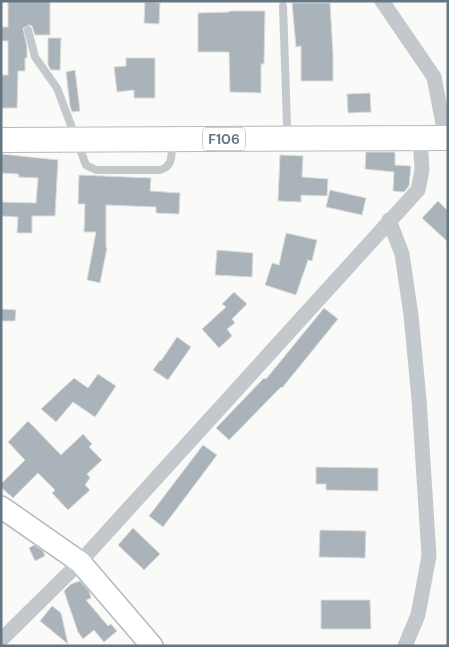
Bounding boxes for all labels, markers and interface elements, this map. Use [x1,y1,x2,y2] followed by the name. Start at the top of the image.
[203,128,245,150] road number: F106

